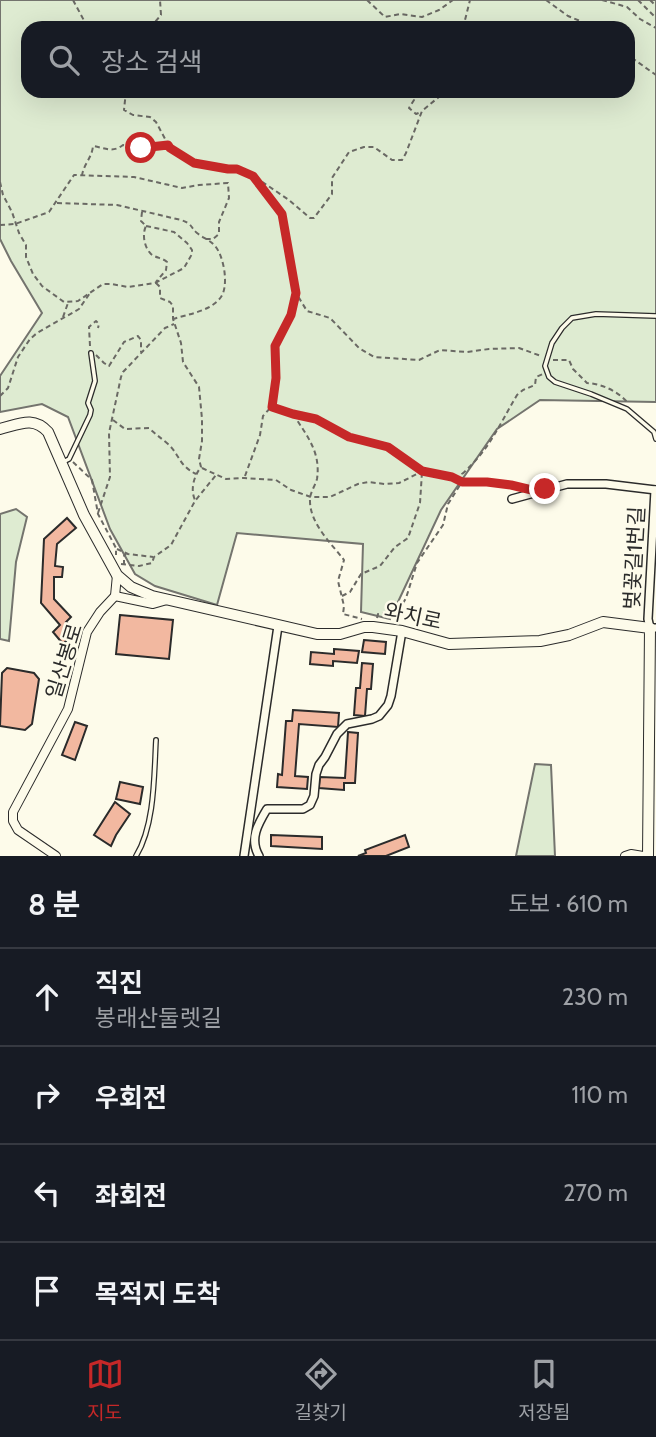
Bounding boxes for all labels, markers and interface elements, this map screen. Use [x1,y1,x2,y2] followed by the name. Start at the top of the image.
[21,21,635,98] search box
[45,41,83,79] icon: search
[101,46,203,78] text: 장소 검색
[125,132,156,163] route start
[529,473,560,504] route end
[619,506,649,610] street label: 벚꽃길1번길
[382,598,444,634] street label: 와치로
[41,620,87,702] street label: 일산봉로
[28,886,80,923] text: 8 분
[508,890,628,918] text: 도보 · 610 m
[95,967,143,999] text: 직진
[28,978,66,1016] icon: ahead
[562,983,628,1011] text: 230 m
[95,1004,222,1032] text: 봉래산둘렛길
[28,1076,66,1114] icon: right
[572,1081,628,1109] text: 110 m
[95,1082,167,1114] text: 우회전
[28,1174,66,1212] icon: left
[563,1179,628,1207] text: 270 m
[95,1180,167,1212] text: 좌회전
[28,1272,66,1310] icon: arrive
[95,1278,220,1310] text: 목적지 도착
[86,1355,124,1424] tab: 지도
[295,1355,347,1424] tab: 길찾기
[518,1355,570,1424] tab: 저장됨

